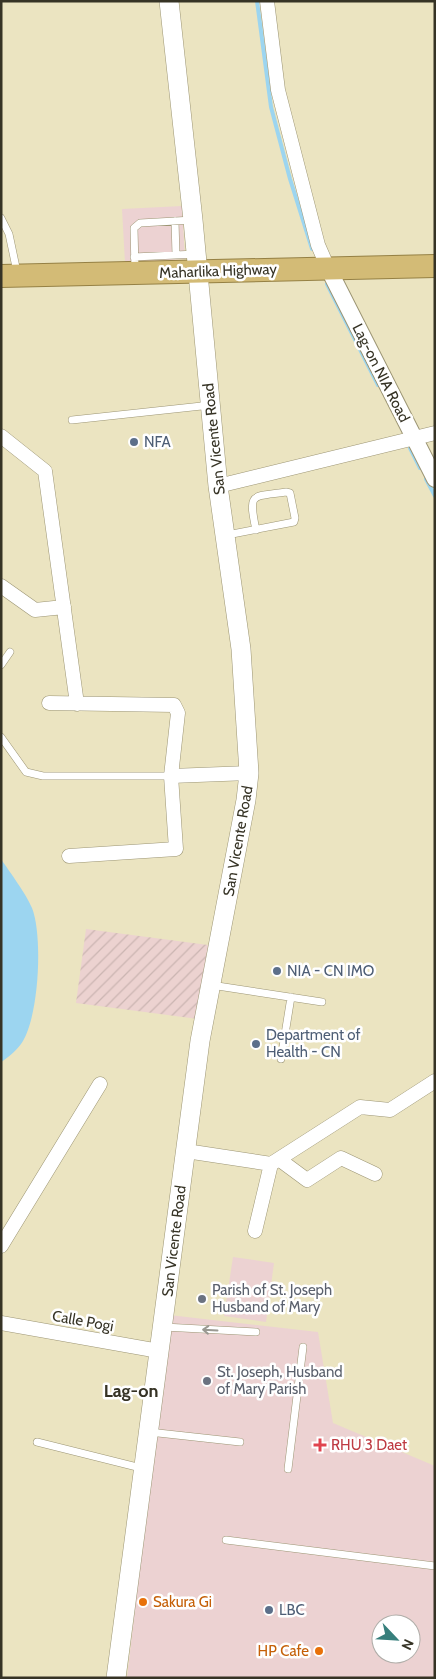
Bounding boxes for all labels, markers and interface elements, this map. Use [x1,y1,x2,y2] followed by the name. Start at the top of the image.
[159,260,278,282] street label: Maharlika Highway
[348,321,414,425] street label: Lag-on NIA Road
[199,382,229,496] street label: San Vicente Road
[144,433,172,451] place label: NFA
[128,436,140,448] marker: NFA
[219,784,257,898] street label: San Vicente Road
[287,962,374,980] place label: NIA - CN IMO
[271,965,283,977] marker: NIA - CN IMO
[266,1026,361,1061] place label: Department of Health - CN
[250,1038,262,1050] marker: Department of Health - CN
[158,1184,190,1298] street label: San Vicente Road
[212,1281,332,1316] place label: Parish of St. Joseph Husband of Mary
[196,1293,208,1305] marker: Parish of St. Joseph Husband of Mary
[51,1307,115,1335] street label: Calle Pogi
[202,1325,218,1334] one-way arrow
[217,1363,343,1398] place label: St. Joseph, Husband of Mary Parish
[201,1375,213,1387] marker: St. Joseph, Husband of Mary Parish
[104,1380,158,1402] district label: Lag-on
[331,1436,407,1454] place label: RHU 3 Daet
[313,1438,327,1452] marker: RHU 3 Daet
[153,1593,212,1611] place label: Sakura Gi
[137,1596,149,1608] marker: Sakura Gi
[279,1601,305,1619] place label: LBC
[263,1604,275,1616] marker: LBC
[371,1614,421,1664] north arrow
[398,1636,418,1653] text: N
[258,1642,309,1660] place label: HP Cafe
[313,1645,325,1657] marker: HP Cafe

